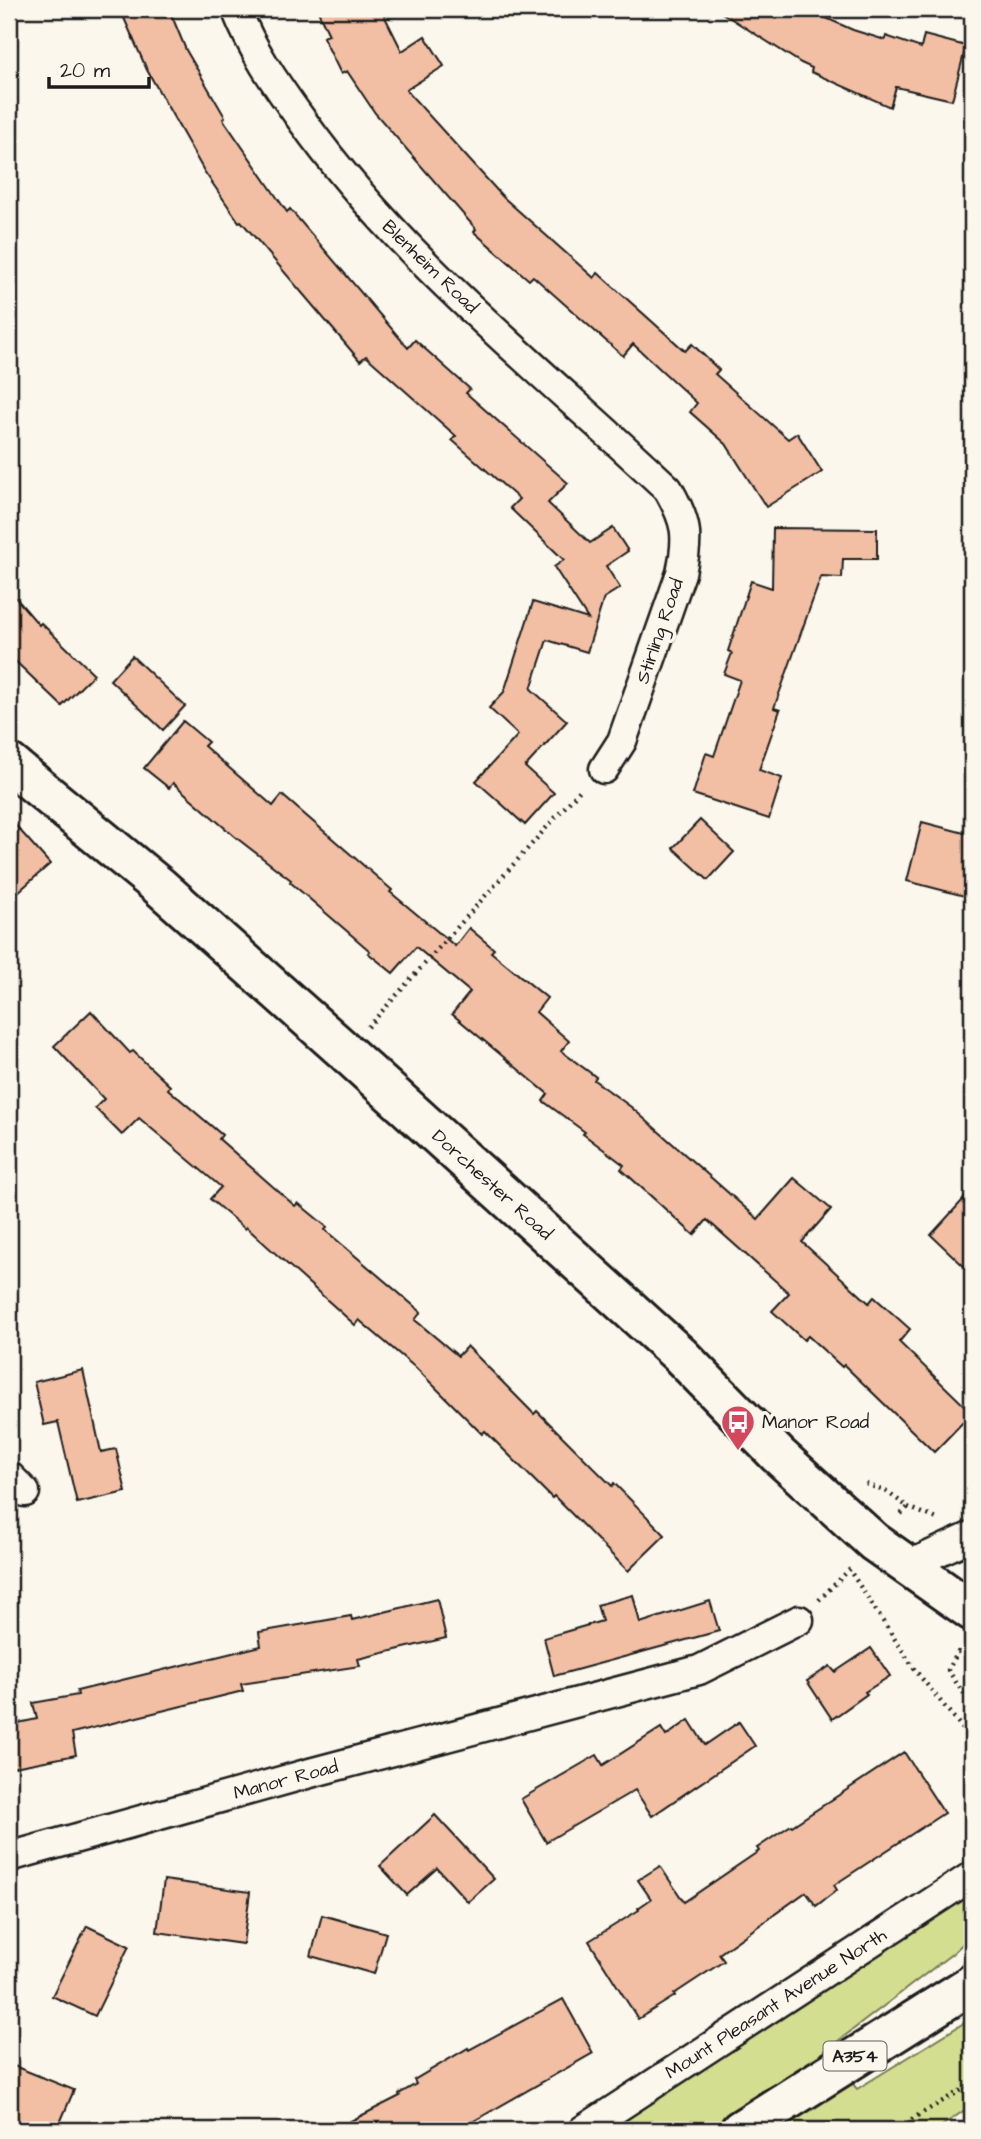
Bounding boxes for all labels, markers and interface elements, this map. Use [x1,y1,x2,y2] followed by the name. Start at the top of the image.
[49,46,149,90] scale bar
[60,56,111,85] text: 20 m
[376,214,484,320] street label: Blenheim Road
[629,575,692,688] street label: Stirling Road
[426,1123,559,1247] street label: Dorchester Road
[719,1403,757,1452] bus stop icon: Manor Road
[762,1409,870,1436] place label: Manor Road
[231,1753,342,1807] street label: Manor Road
[660,1922,893,2086] street label: Mount Pleasant Avenue North
[824,2042,886,2070] road number: A354

